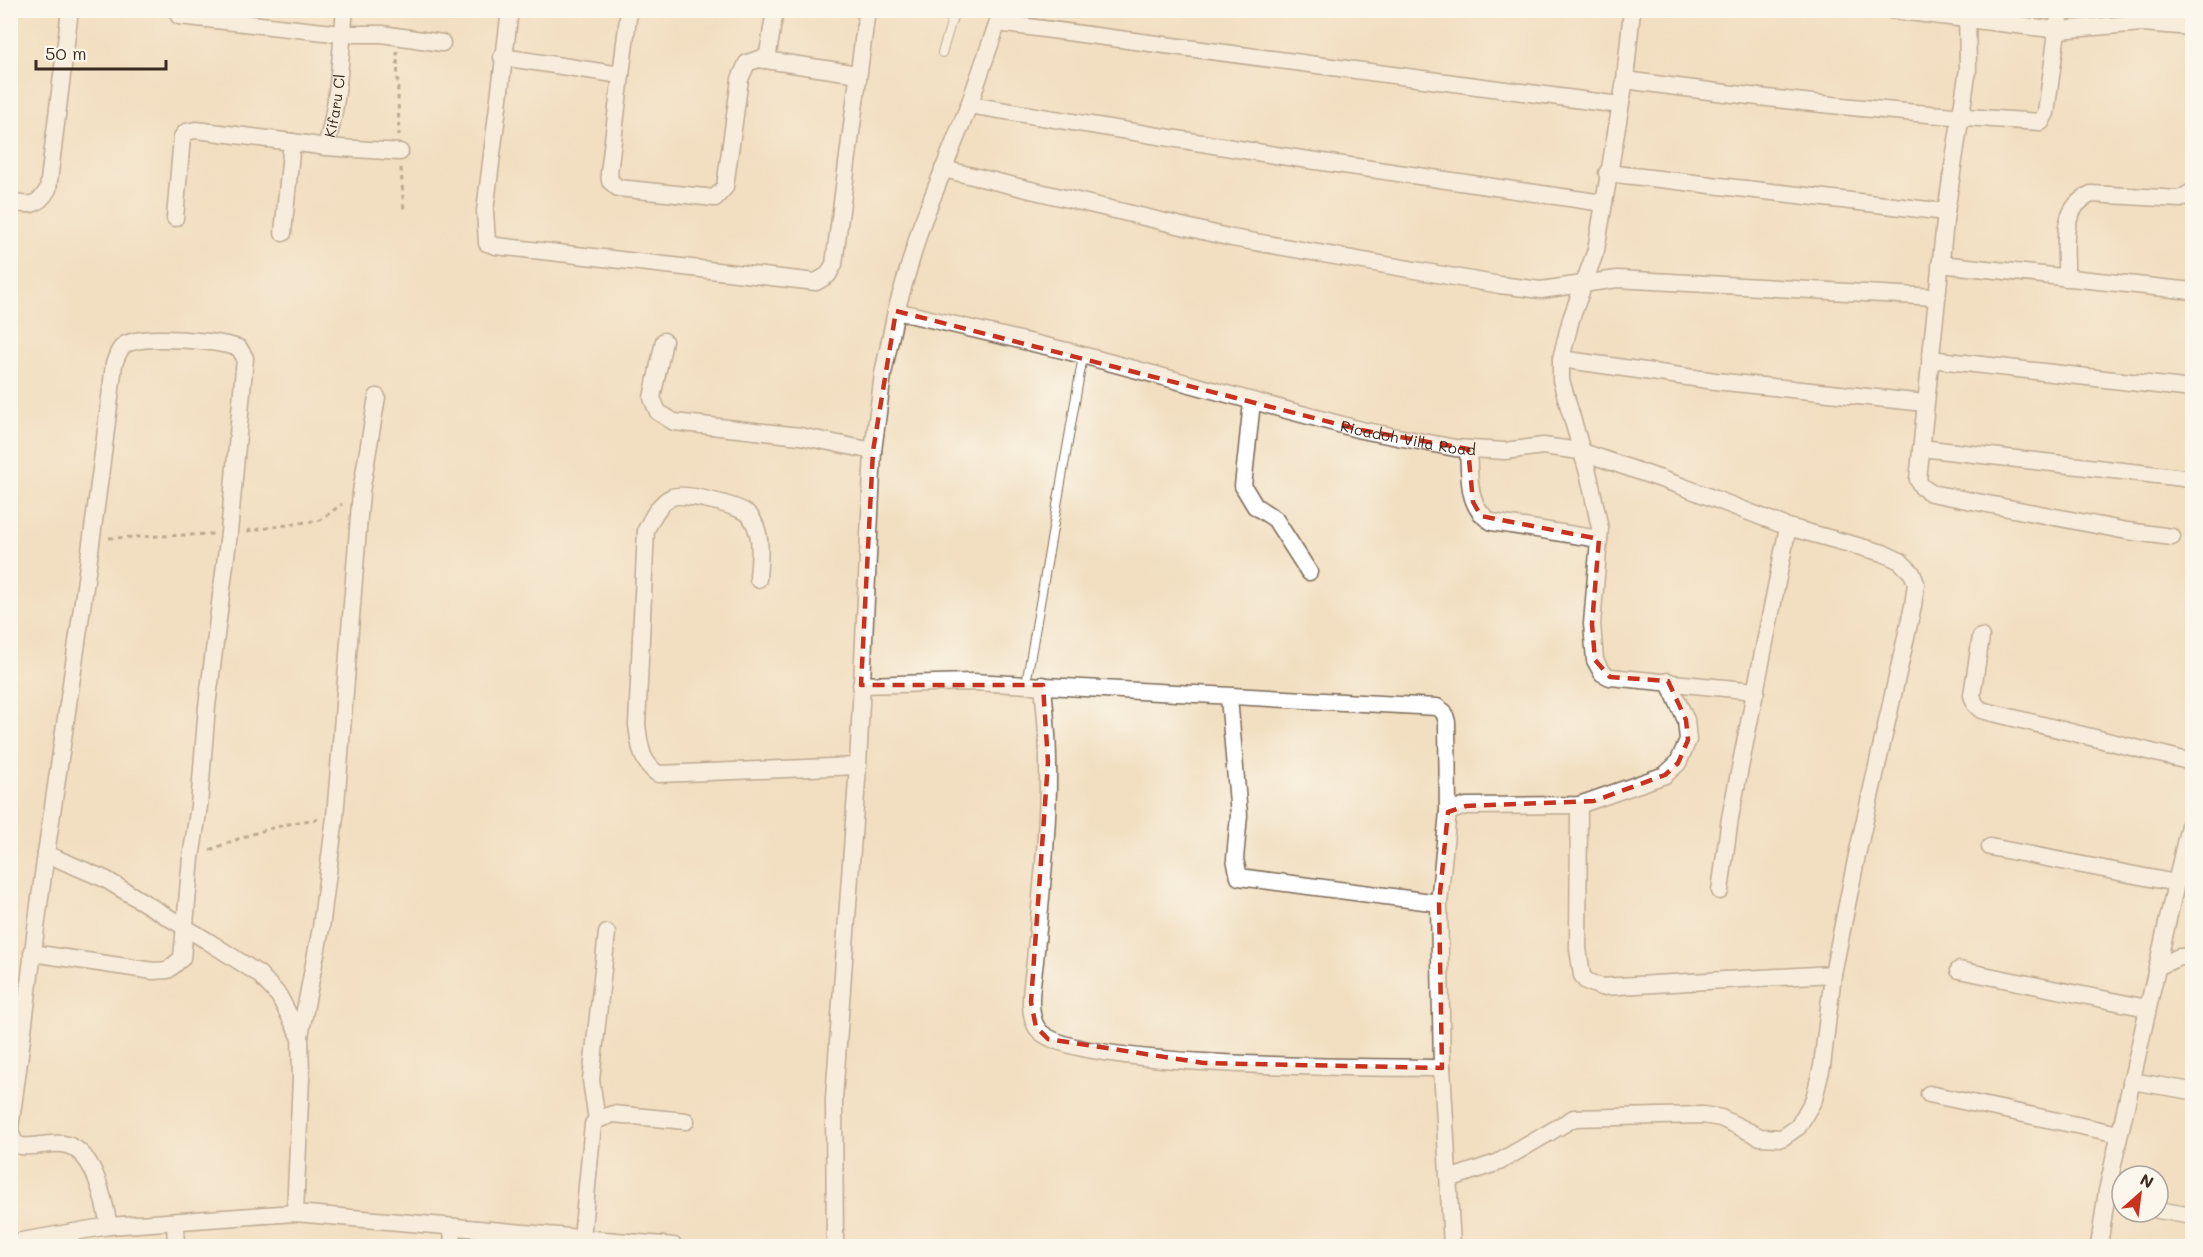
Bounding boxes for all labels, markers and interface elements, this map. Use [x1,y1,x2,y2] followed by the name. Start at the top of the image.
[36,33,166,71] scale bar
[45,41,87,65] text: 50 m
[319,73,349,139] street label: Kifaru Cl
[1338,415,1477,459] street label: Ricadoh Villa Road
[2110,1164,2170,1224] north arrow
[2137,1168,2158,1192] text: N

